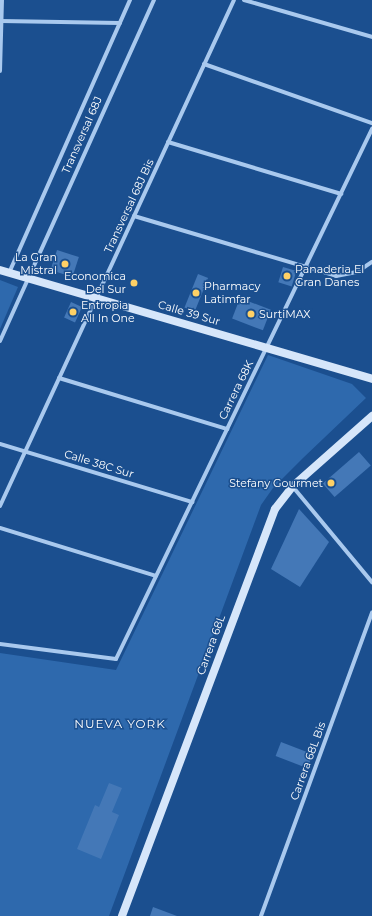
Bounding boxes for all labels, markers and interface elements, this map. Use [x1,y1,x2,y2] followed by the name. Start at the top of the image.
[59,94,105,176] street label: Transversal 68J
[101,157,157,255] street label: Transversal 68J Bis
[15,251,57,277] place label: La Gran Mistral
[60,259,70,269] marker: La Gran Mistral
[295,263,364,289] place label: Panaderia El Gran Danes
[64,270,126,296] place label: Economica Del Sur
[282,271,292,281] marker: Panaderia El Gran Danes
[129,278,139,288] marker: Economica Del Sur
[204,280,260,306] place label: Pharmacy Latimfar
[191,288,201,298] marker: Pharmacy Latimfar
[156,298,222,328] street label: Calle 39 Sur
[81,299,135,325] place label: Entropia All In One
[68,307,78,317] marker: Entropia All In One
[259,307,310,321] place label: SurtiMAX
[246,309,256,319] marker: SurtiMAX
[216,358,256,422] street label: Carrera 68K
[63,447,135,481] street label: Calle 38C Sur
[229,476,323,490] place label: Stefany Gourmet
[326,478,336,488] marker: Stefany Gourmet
[194,613,228,677] street label: Carrera 68L
[74,717,166,731] district label: NUEVA YORK
[288,720,328,802] street label: Carrera 68L Bis

